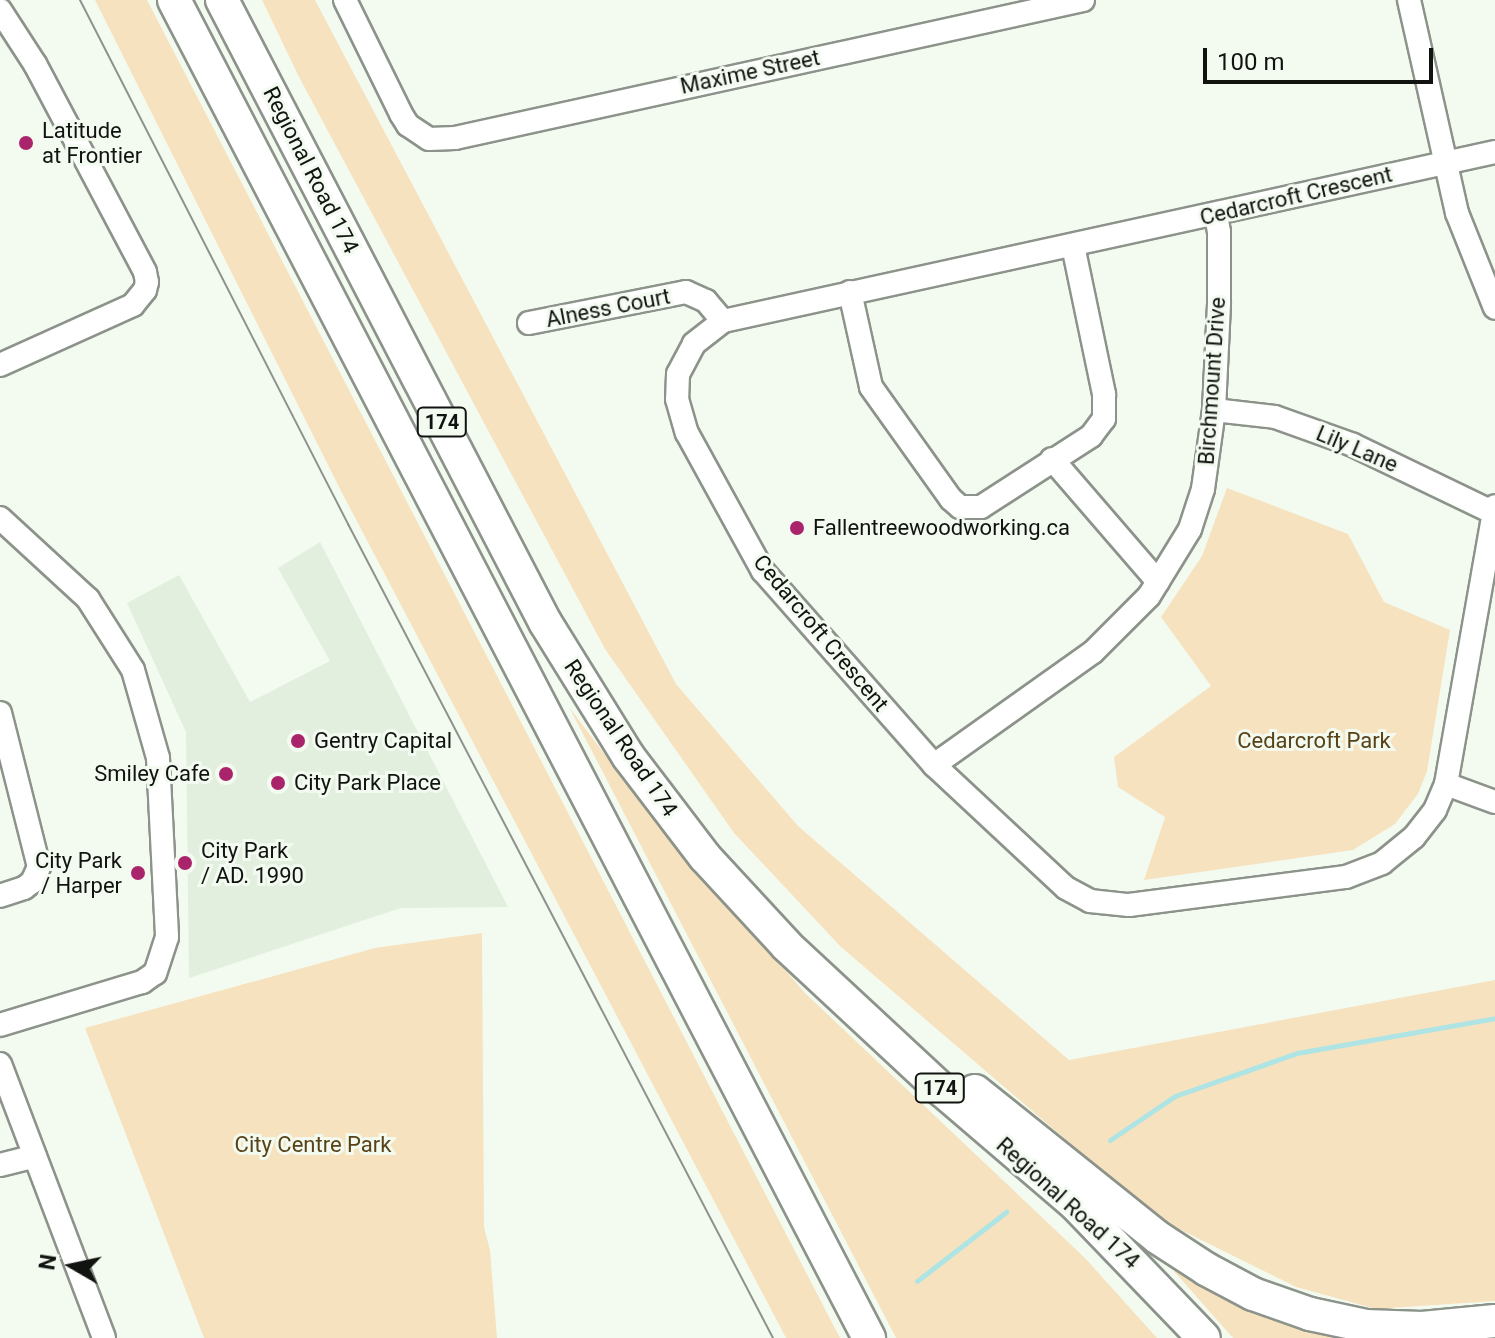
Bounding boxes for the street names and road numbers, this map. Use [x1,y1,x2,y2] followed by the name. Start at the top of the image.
[678,44,822,100] street label: Maxime Street
[258,82,364,258] street label: Regional Road 174
[1197,161,1395,231] street label: Cedarcroft Crescent
[544,283,672,333] street label: Alness Court
[1193,296,1231,466] street label: Birchmount Drive
[416,406,468,438] road number: 174
[1312,420,1402,478] street label: Lily Lane
[748,549,894,717] street label: Cedarcroft Crescent
[559,655,683,821] street label: Regional Road 174
[914,1072,966,1104] road number: 174
[991,1132,1145,1274] street label: Regional Road 174

